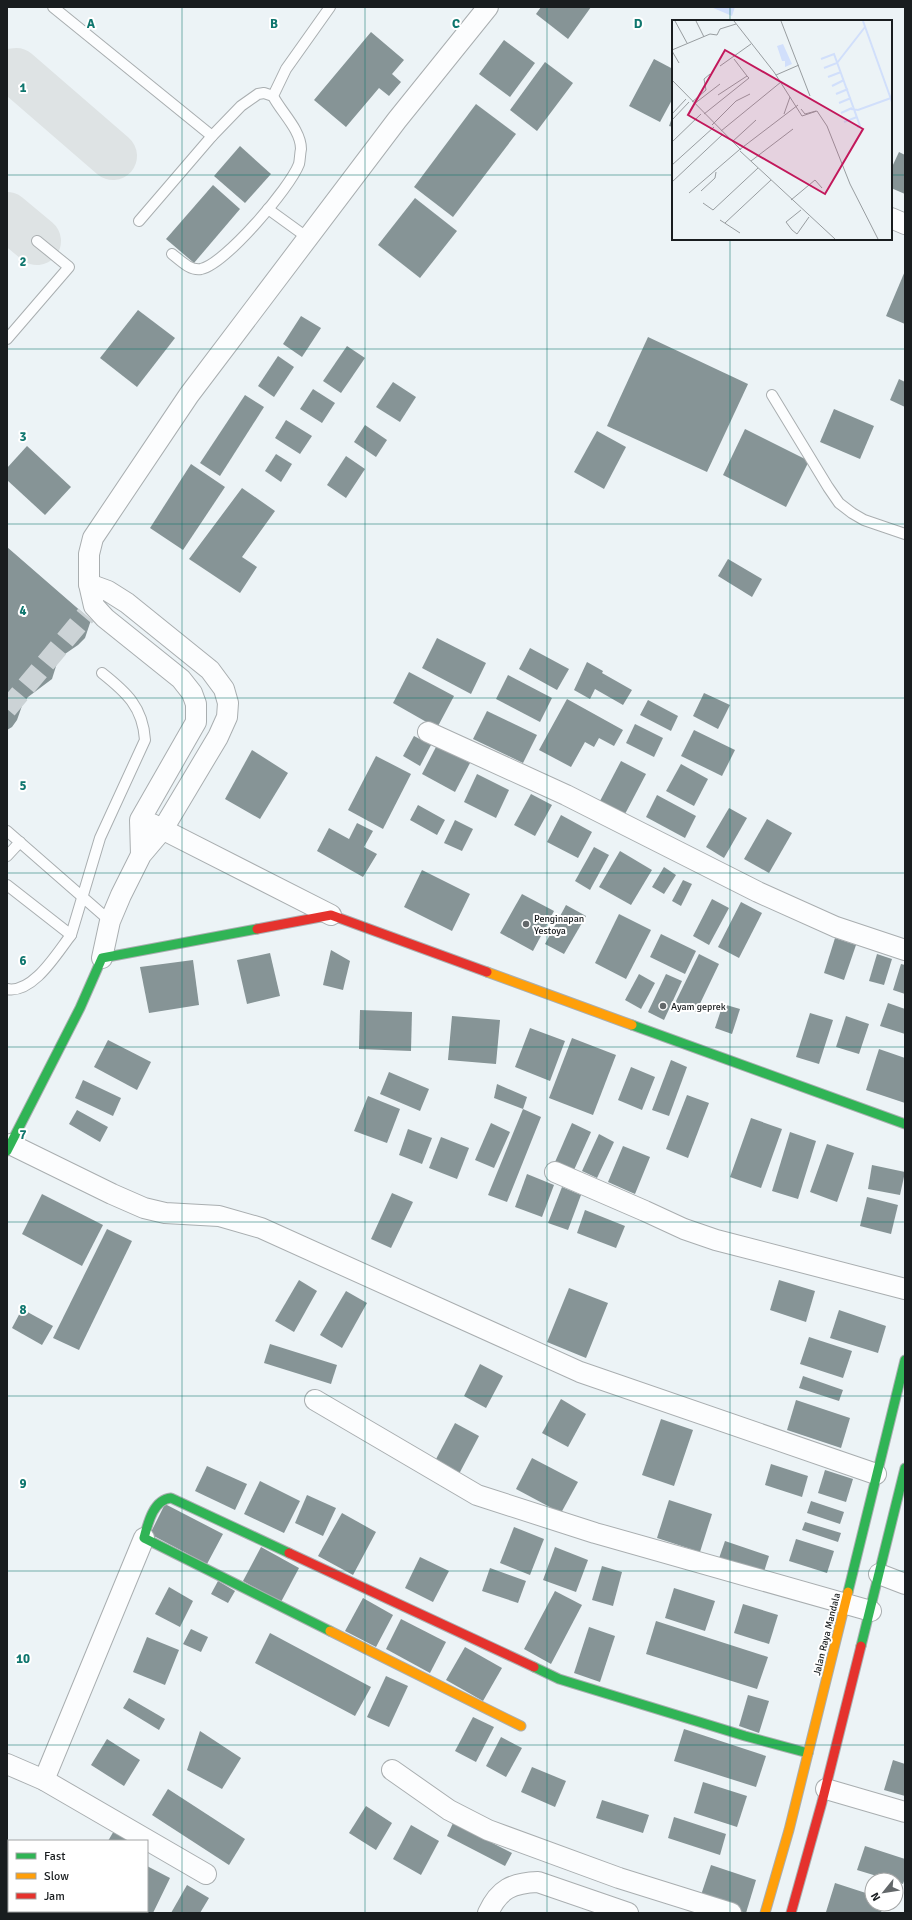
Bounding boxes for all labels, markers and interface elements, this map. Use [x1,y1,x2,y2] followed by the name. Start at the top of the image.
[87,16,96,32] text: A
[270,16,278,32] text: B
[452,16,460,32] text: C
[634,16,643,32] text: D
[672,20,892,240] inset map
[19,80,27,96] text: 1
[19,254,27,270] text: 2
[19,429,27,445] text: 3
[19,603,27,619] text: 4
[19,778,27,794] text: 5
[534,913,584,937] place label: Penginapan Yestoya
[521,919,531,929] marker: Penginapan Yestoya
[19,953,27,969] text: 6
[658,1001,668,1011] marker: Ayam geprek
[671,1001,726,1013] place label: Ayam geprek
[19,1127,27,1143] text: 7
[19,1302,27,1318] text: 8
[19,1476,27,1492] text: 9
[811,1592,843,1677] street label: Jalan Raya Mandala
[16,1651,30,1667] text: 10
[8,1840,148,1912] legend
[44,1849,65,1864] text: Fast
[44,1869,69,1884] text: Slow
[864,1872,904,1912] north arrow
[44,1889,65,1904] text: Jam
[868,1890,883,1903] text: N

